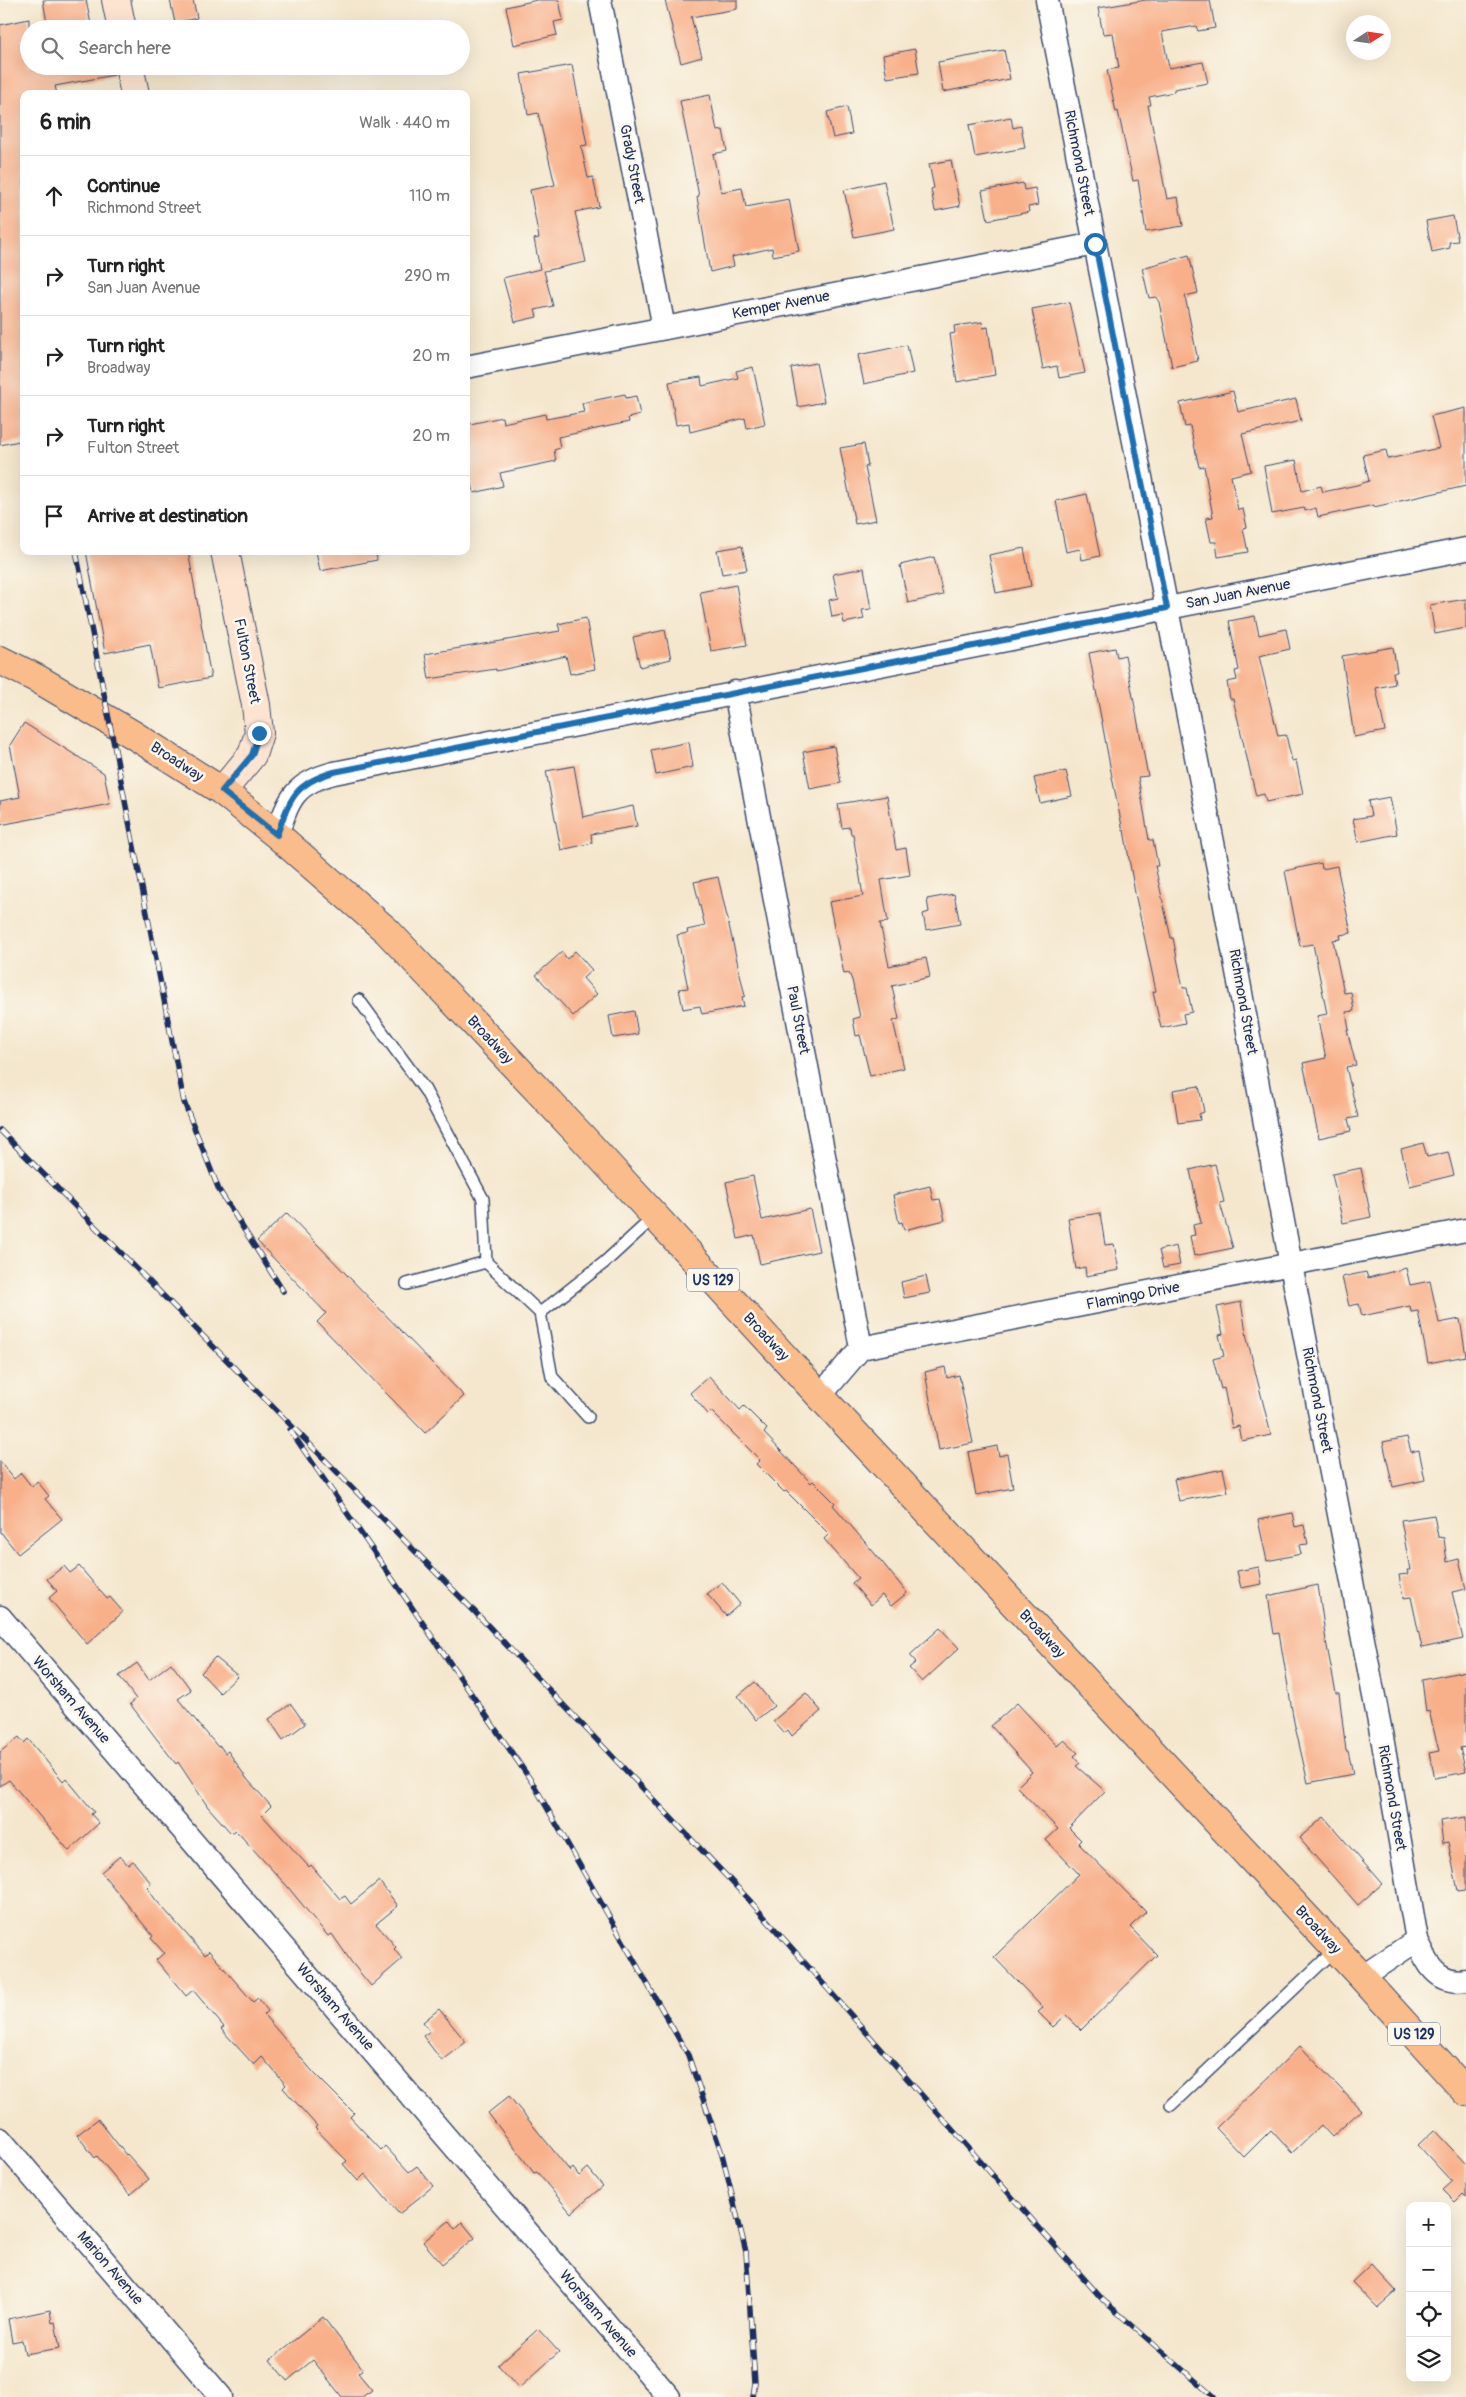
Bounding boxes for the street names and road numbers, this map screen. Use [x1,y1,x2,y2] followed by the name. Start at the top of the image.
[1059,109,1099,218] street label: Richmond Street
[615,123,649,206] street label: Grady Street
[731,286,832,324] street label: Kemper Avenue
[1184,574,1292,613] street label: San Juan Avenue
[229,617,265,706] street label: Fulton Street
[147,738,208,786] street label: Broadway
[1224,948,1262,1057] street label: Richmond Street
[782,984,814,1057] street label: Paul Street
[463,1012,518,1069] street label: Broadway
[687,1268,739,1292] road number: US 129
[1085,1278,1182,1314] street label: Flamingo Drive
[739,1309,794,1366] street label: Broadway
[1297,1346,1337,1455] street label: Richmond Street
[1015,1606,1070,1663] street label: Broadway
[28,1652,115,1748] street label: Worsham Avenue
[1373,1744,1411,1853] street label: Richmond Street
[1291,1902,1346,1959] street label: Broadway
[292,1959,379,2055] street label: Worsham Avenue
[1388,2022,1440,2046] road number: US 129
[73,2227,148,2309] street label: Marion Avenue
[555,2266,642,2362] street label: Worsham Avenue

